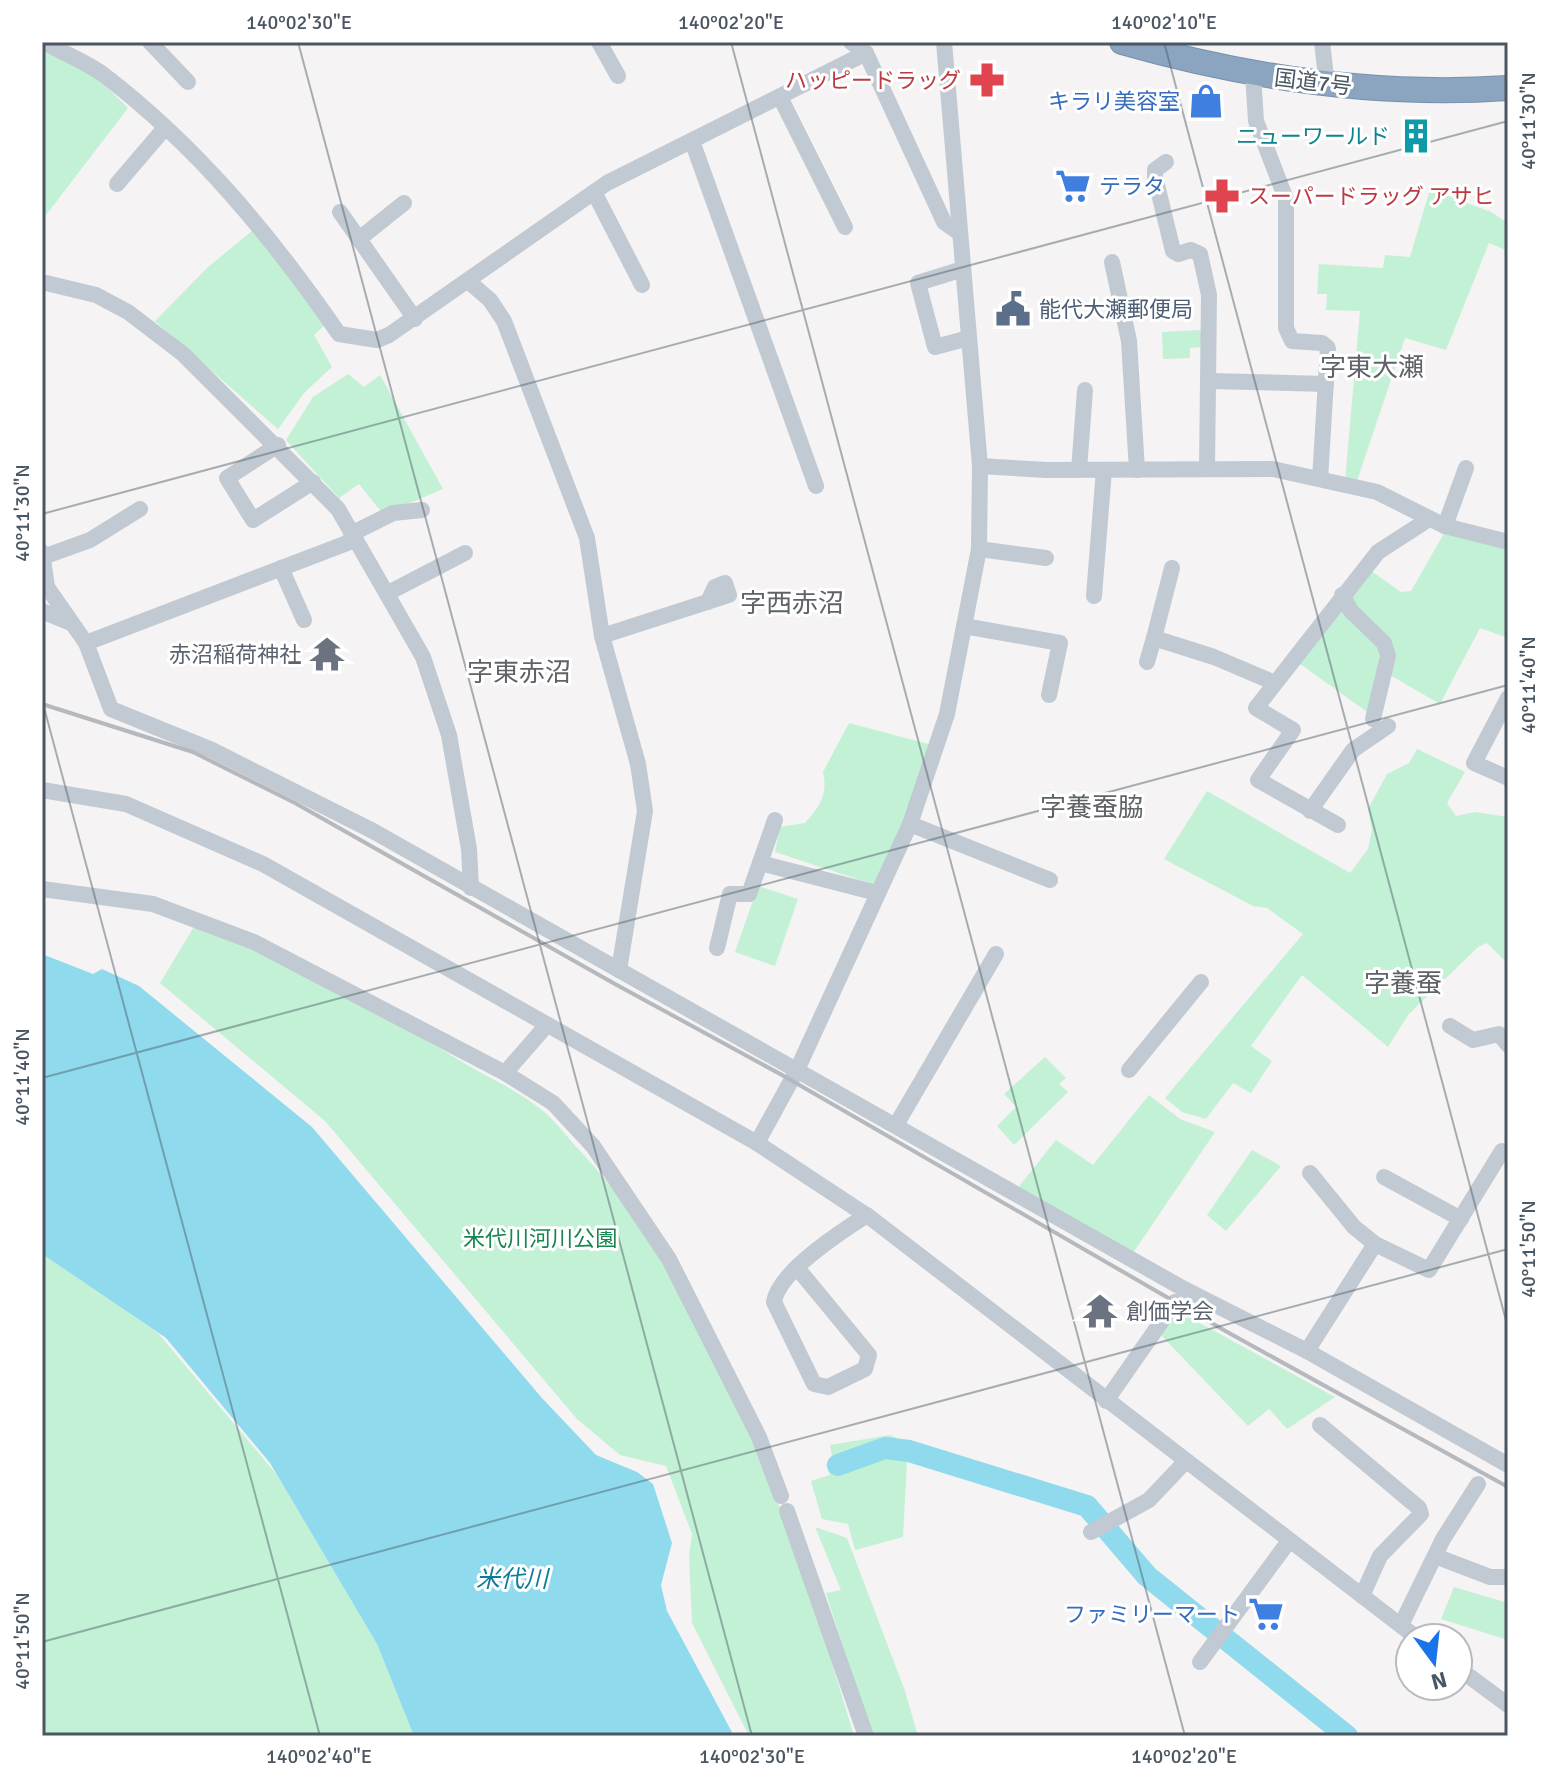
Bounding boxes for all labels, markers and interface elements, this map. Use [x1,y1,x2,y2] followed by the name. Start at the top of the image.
[246,10,352,35] text: 140°02'30"E
[678,10,784,35] text: 140°02'20"E
[1111,10,1217,35] text: 140°02'10"E
[968,61,1006,99] pharmacy icon: ハッピードラッグ
[1273,64,1353,100] street label: 国道7号
[785,67,961,94] place label: ハッピードラッグ
[1516,72,1541,170] text: 40°11'30"N
[1187,82,1225,120] shop icon: キラリ美容室
[1048,88,1180,115] place label: キラリ美容室
[1397,117,1435,155] building icon: ニューワールド
[1236,123,1390,150] place label: ニューワールド
[1054,167,1092,205] supermarket icon: テラタ
[1099,173,1165,200] place label: テラタ
[1203,177,1241,215] pharmacy icon: スーパードラッグ アサヒ
[1248,183,1495,210] place label: スーパードラッグ アサヒ
[994,290,1032,328] public building icon: 能代大瀬郵便局
[1039,296,1193,323] place label: 能代大瀬郵便局
[1320,352,1424,384] district label: 字東大瀬
[10,464,35,562] text: 40°11'30"N
[740,588,844,620] district label: 字西赤沼
[308,635,346,673] temple icon: 赤沼稲荷神社
[1516,636,1541,734] text: 40°11'40"N
[169,641,301,668] place label: 赤沼稲荷神社
[467,657,571,689] district label: 字東赤沼
[1040,792,1144,824] district label: 字養蚕脇
[1364,968,1442,1000] district label: 字養蚕
[10,1028,35,1126] text: 40°11'40"N
[1516,1200,1541,1298] text: 40°11'50"N
[463,1225,617,1252] park label: 米代川河川公園
[1081,1292,1119,1330] temple icon: 創価学会
[1126,1298,1214,1325] place label: 創価学会
[476,1564,551,1594] water label: 米代川
[10,1592,35,1690] text: 40°11'50"N
[1247,1595,1285,1633] supermarket icon: ファミリーマート
[1064,1601,1240,1628] place label: ファミリーマート
[1394,1622,1474,1702] north arrow
[1428,1666,1450,1696] text: N
[266,1744,372,1769] text: 140°02'40"E
[699,1744,805,1769] text: 140°02'30"E
[1131,1744,1237,1769] text: 140°02'20"E

